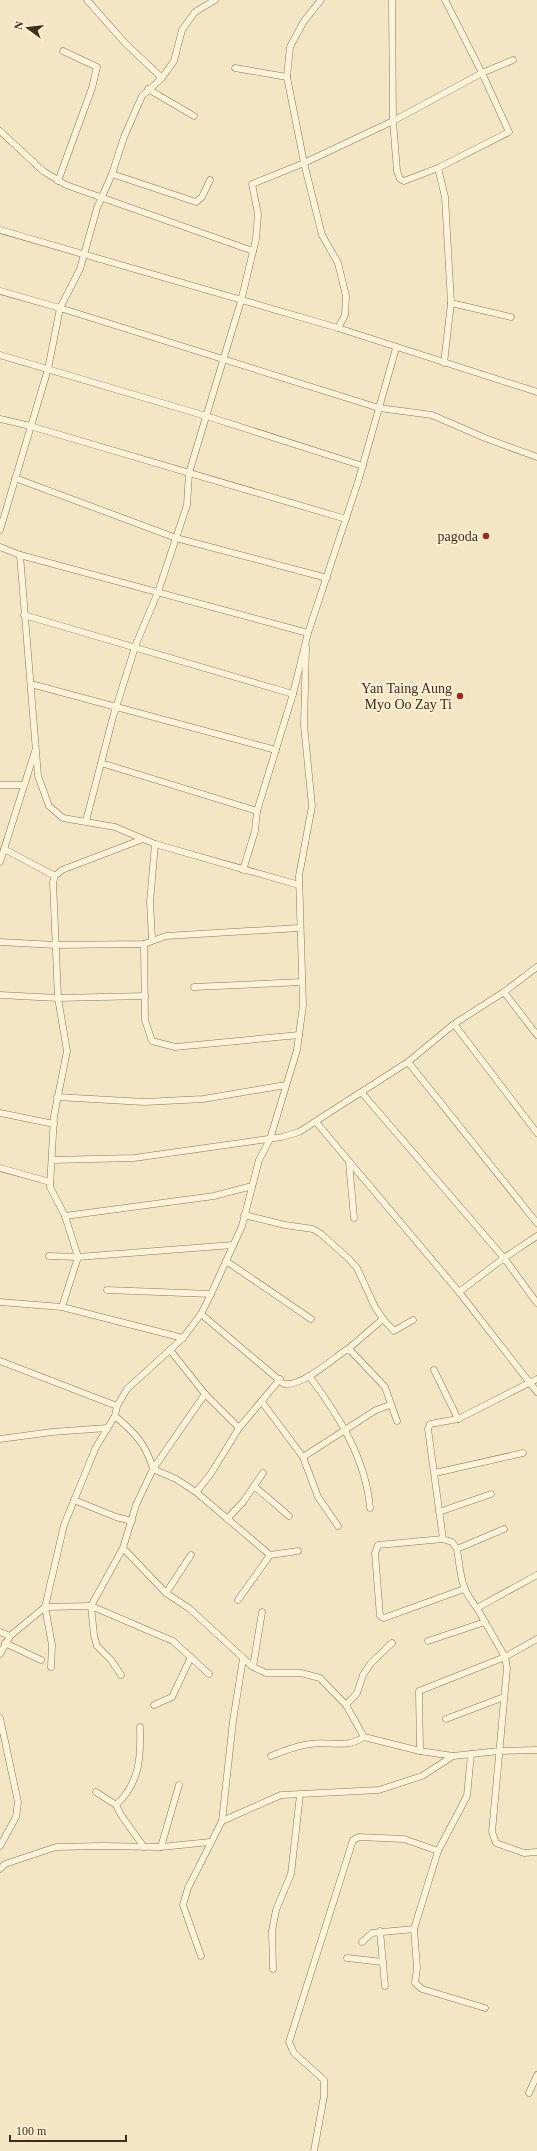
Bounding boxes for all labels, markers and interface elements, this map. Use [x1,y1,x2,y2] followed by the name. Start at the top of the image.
[8,8,48,48] north arrow
[12,20,25,31] text: N
[438,529,479,544] place label: pagoda
[481,531,491,541] marker: pagoda
[361,681,452,712] place label: Yan Taing Aung Myo Oo Zay Ti
[455,691,465,701] marker: Yan Taing Aung Myo Oo Zay Ti
[10,2117,126,2143] scale bar
[16,2124,47,2138] text: 100 m

